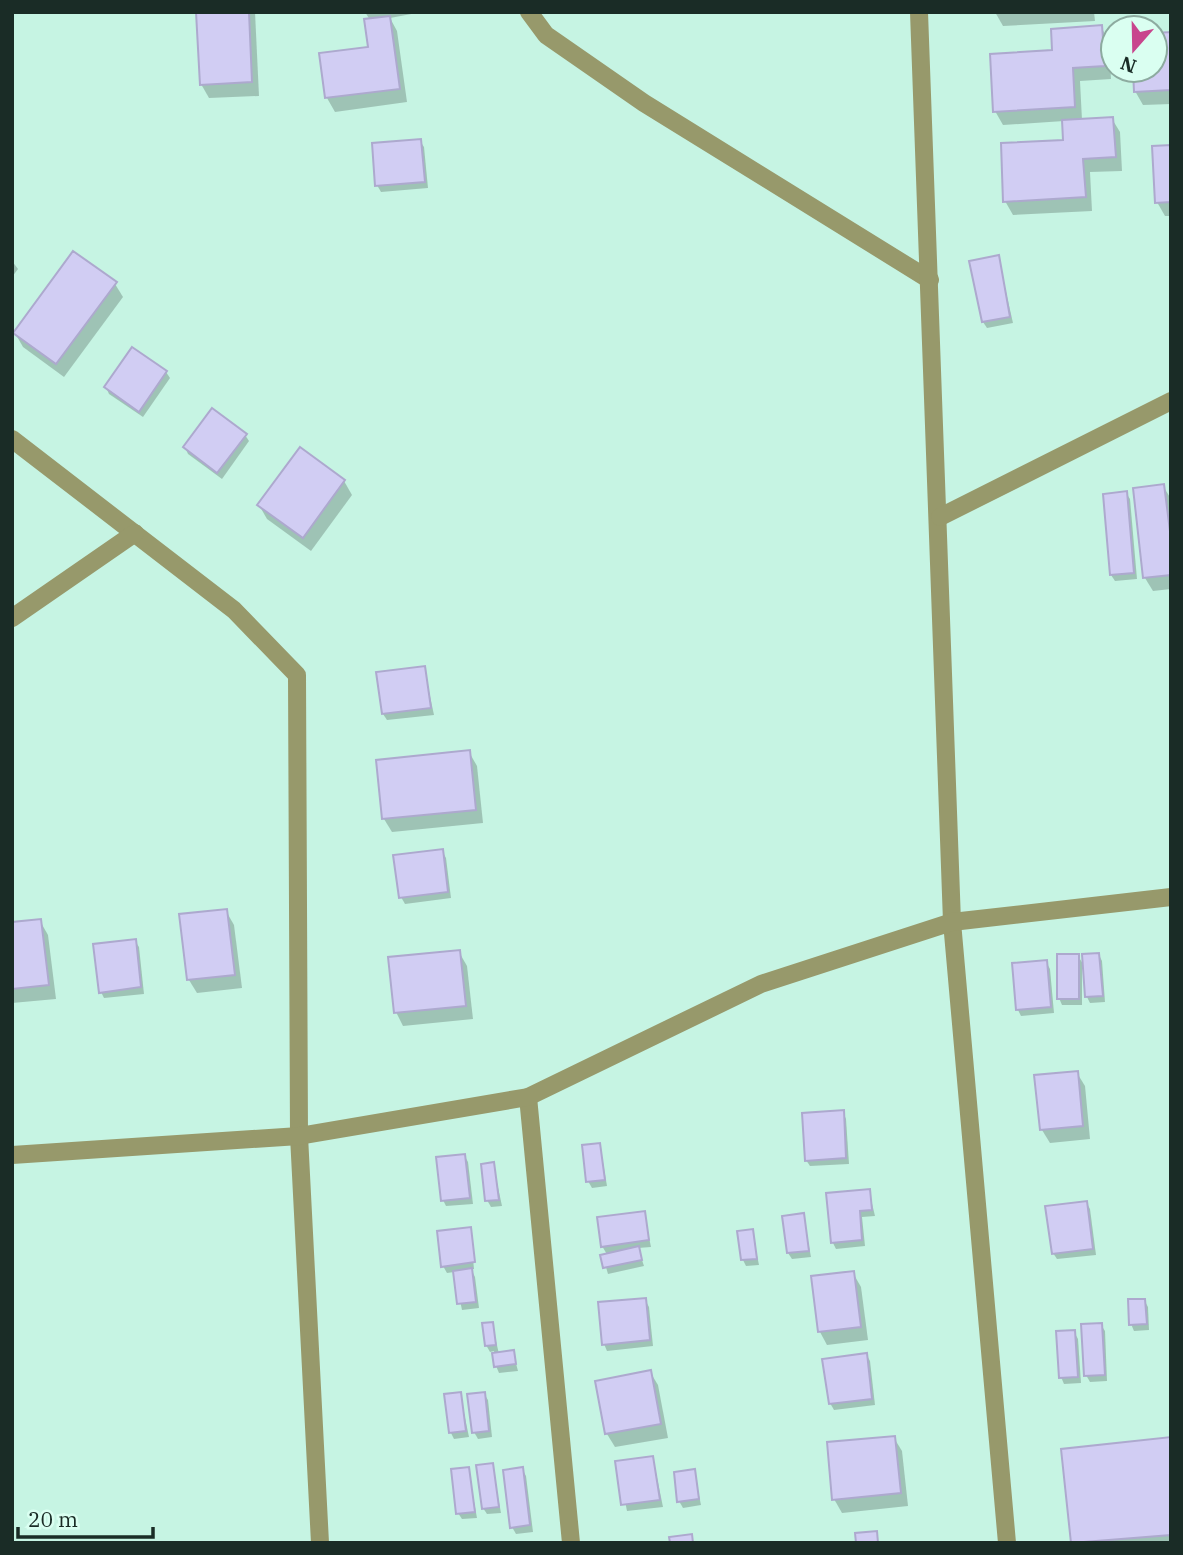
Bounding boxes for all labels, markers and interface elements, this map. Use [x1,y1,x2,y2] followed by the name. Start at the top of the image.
[1099,14,1169,84] north arrow
[1117,51,1139,79] text: N
[18,1496,152,1540] scale bar
[28,1505,78,1533] text: 20 m

